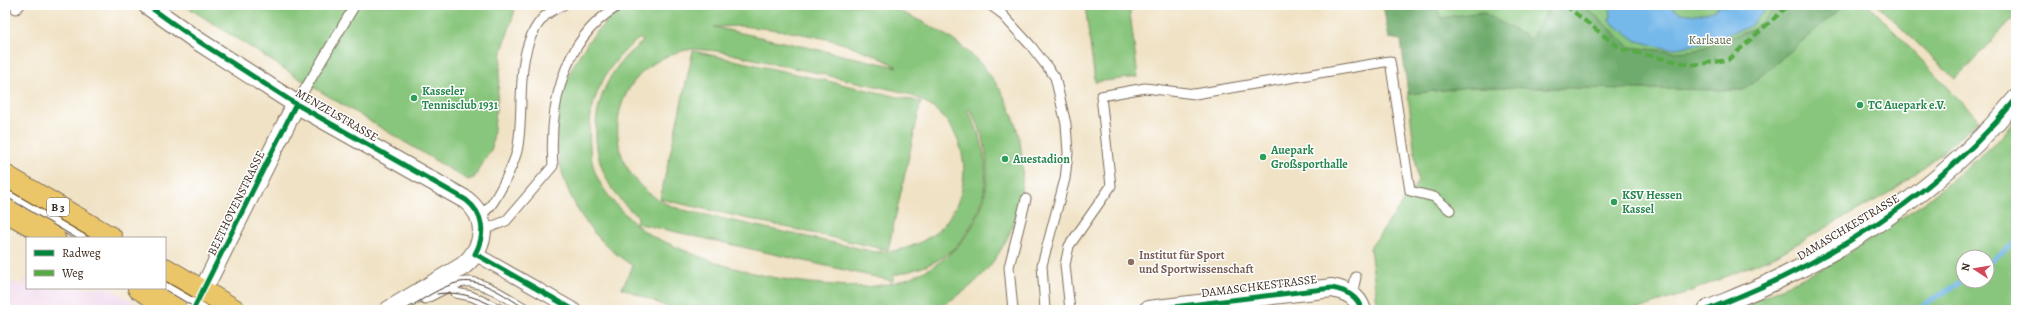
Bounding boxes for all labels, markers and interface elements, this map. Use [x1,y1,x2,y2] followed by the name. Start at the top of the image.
[1689,32,1731,48] park label: Karlsaue
[422,83,499,113] place label: Kasseler Tennisclub 1931
[293,85,381,145] street label: MENZELSTRASSE
[409,93,419,103] marker: Kasseler Tennisclub 1931
[1868,97,1946,113] place label: TC Auepark e.V.
[1855,100,1865,110] marker: TC Auepark e.V.
[1270,142,1348,172] place label: Auepark Großsporthalle
[204,148,268,258] street label: BEETHOVENSTRASSE
[1012,151,1070,167] place label: Auestadion
[1258,152,1268,162] marker: Auepark Großsporthalle
[1000,154,1010,164] marker: Auestadion
[1622,187,1683,217] place label: KSV Hessen Kassel
[1794,190,1902,264] street label: DAMASCHKESTRASSE
[1609,197,1619,207] marker: KSV Hessen Kassel
[47,198,69,216] road number: B 3
[26,237,166,289] legend
[62,245,101,261] text: Radweg
[1139,247,1254,277] place label: Institut für Sport und Sportwissenschaft
[1955,249,1995,289] north arrow
[1126,257,1136,267] marker: Institut für Sport und Sportwissenschaft
[1958,262,1974,273] text: N
[61,265,84,281] text: Weg
[1200,271,1318,301] street label: DAMASCHKESTRASSE

